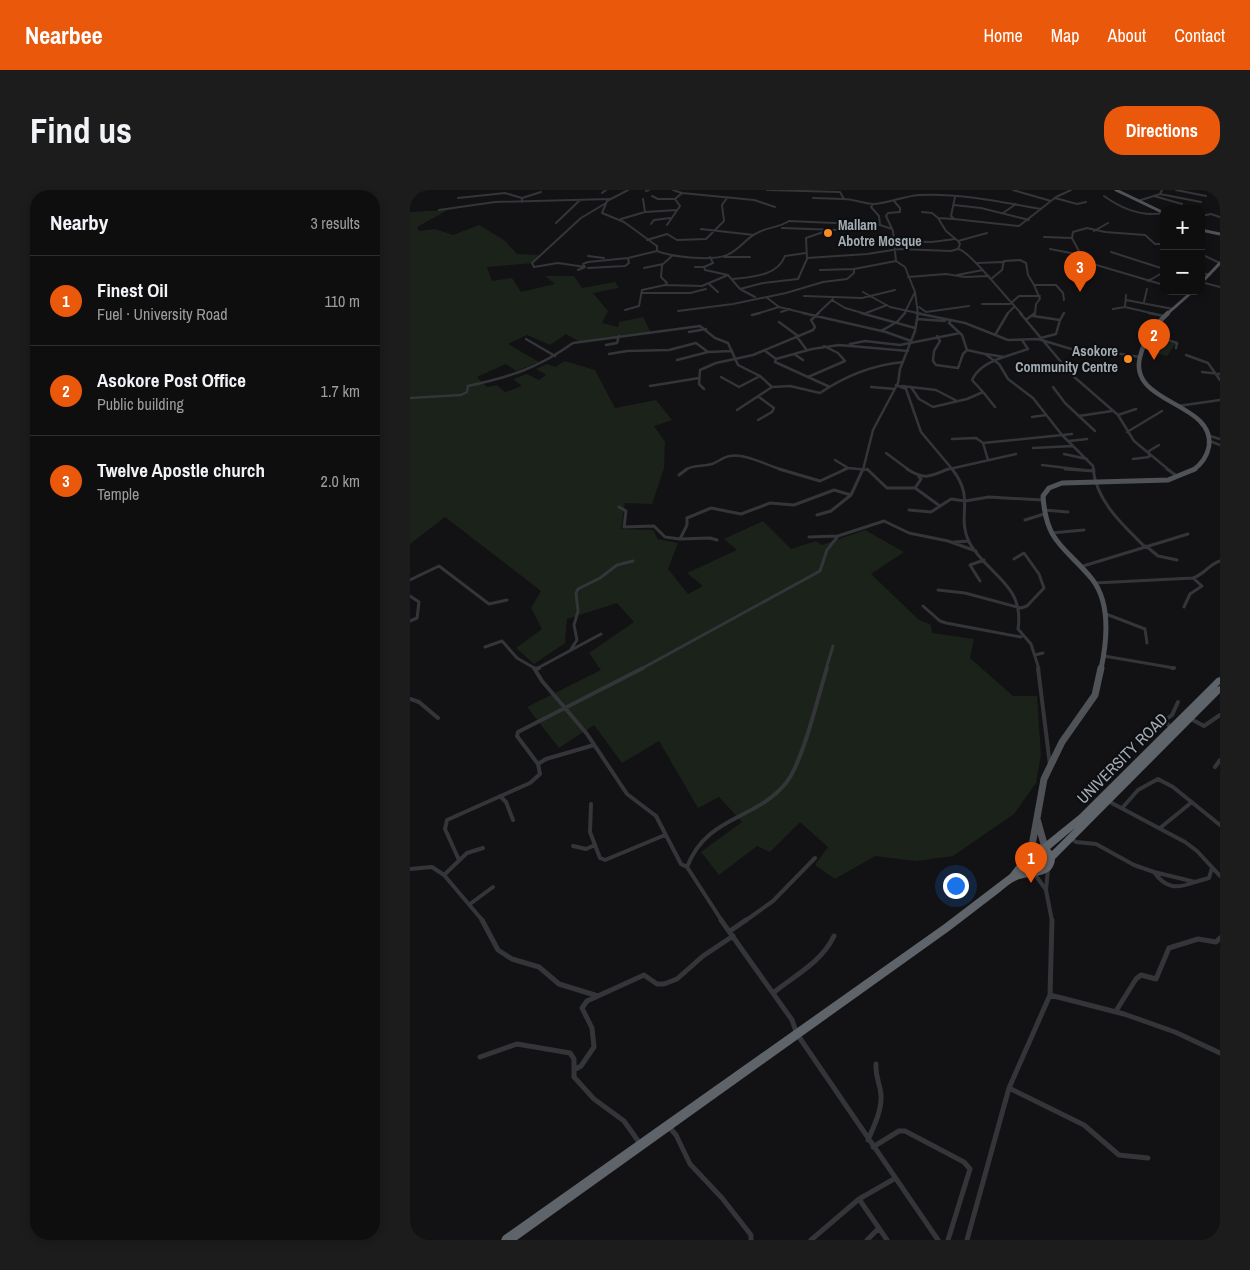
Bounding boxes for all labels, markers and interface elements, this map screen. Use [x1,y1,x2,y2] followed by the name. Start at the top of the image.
[25,19,103,51] text: Nearbee
[983,23,1023,48] text: Home
[1051,23,1080,48] text: Map
[1108,23,1146,48] text: About
[1174,23,1225,48] text: Contact
[1104,106,1220,155] button: Directions
[30,107,132,154] text: Find us
[1160,205,1205,295] map controls
[1160,205,1205,250] button: +
[50,208,108,237] text: Nearby
[310,212,360,234] text: 3 results
[838,216,922,250] place label: Mallam Abotre Mosque
[822,227,834,239] marker: Mallam Abotre Mosque
[1160,250,1205,295] button: −
[1064,251,1096,292] pin: 3
[97,277,168,303] text: Finest Oil
[62,290,70,312] text: 1
[324,290,360,312] text: 110 m
[97,303,228,325] text: Fuel · University Road
[1138,319,1170,360] pin: 2
[1015,342,1118,376] place label: Asokore Community Centre
[1122,353,1134,365] marker: Asokore Community Centre
[97,367,246,393] text: Asokore Post Office
[62,380,70,402] text: 2
[321,380,360,402] text: 1.7 km
[97,393,184,415] text: Public building
[97,457,265,483] text: Twelve Apostle church
[62,470,70,492] text: 3
[321,470,360,492] text: 2.0 km
[97,483,139,505] text: Temple
[1072,708,1172,808] street label: UNIVERSITY ROAD
[1015,842,1047,883] pin: 1
[943,873,969,899] your location

